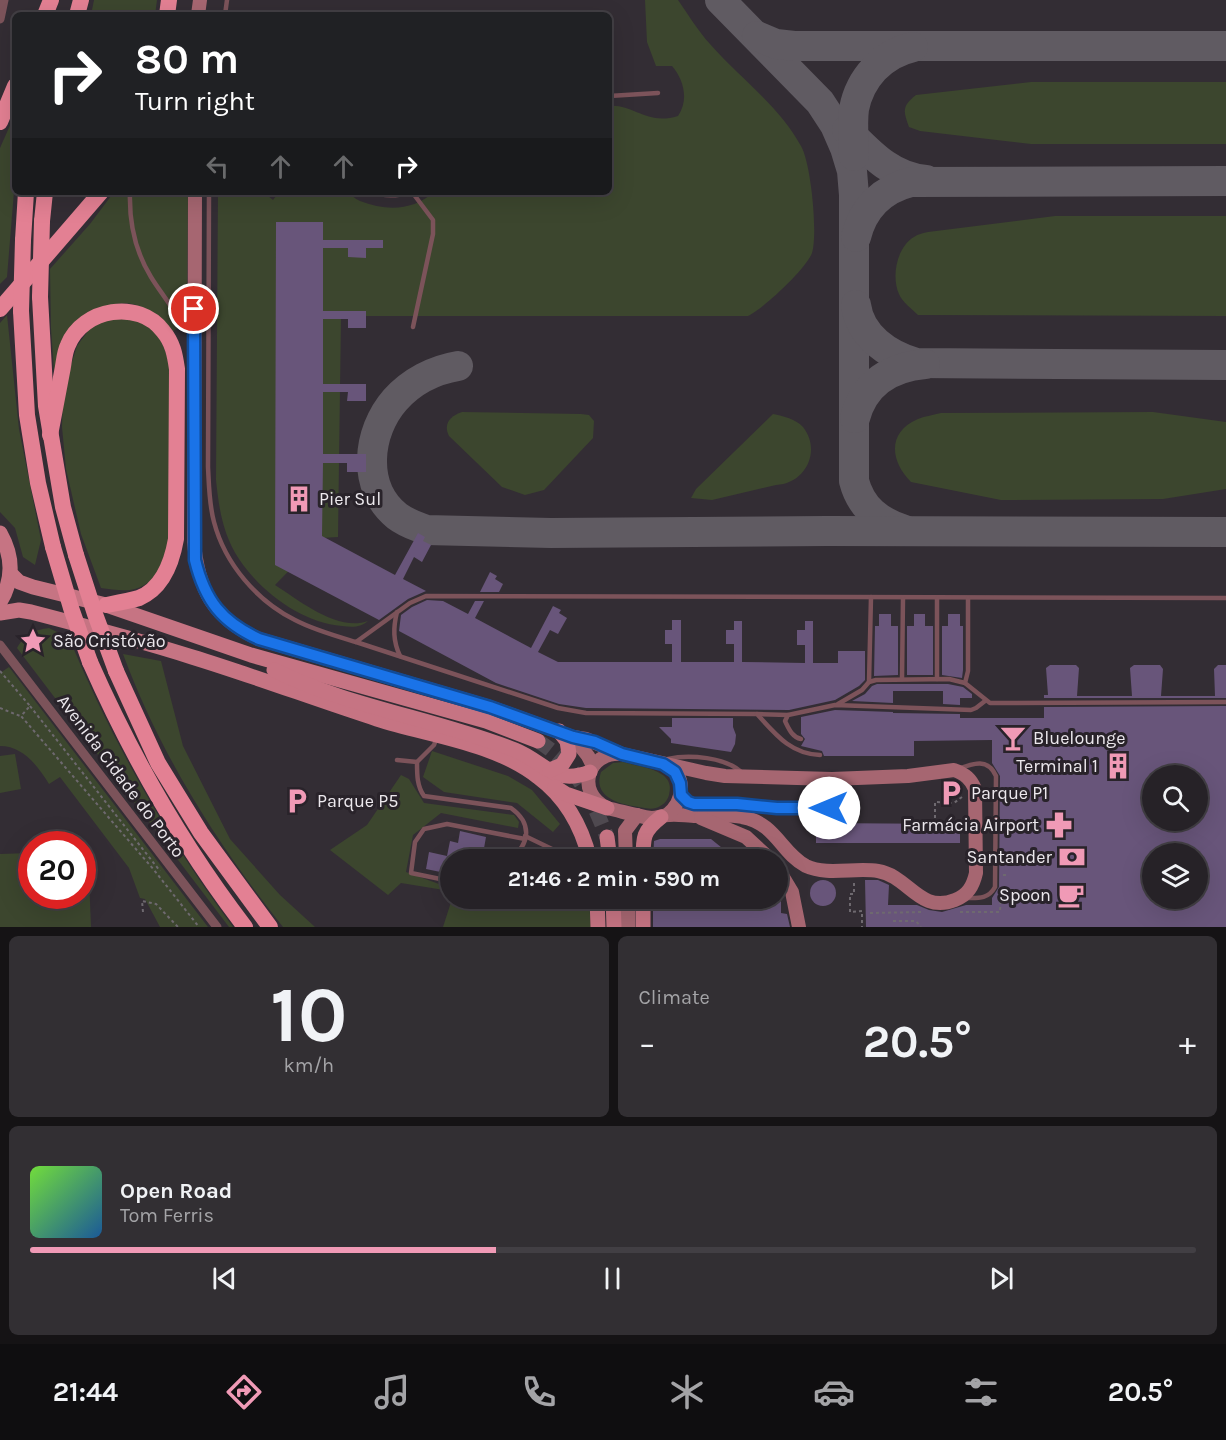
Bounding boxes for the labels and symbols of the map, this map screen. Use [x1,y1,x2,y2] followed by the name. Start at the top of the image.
[168,283,219,334] pin
[284,484,314,514] building icon: Pier Sul
[319,488,381,510] place label: Pier Sul
[18,626,48,656] place icon: São Cristóvão
[53,630,166,652] place label: São Cristóvão
[53,690,189,862] street label: Avenida Cidade do Porto
[998,723,1028,753] bar icon: Bluelounge
[1033,727,1125,749] place label: Bluelounge
[1103,751,1133,781] building icon: Terminal 1
[1016,755,1098,777] place label: Terminal 1
[797,776,861,840] position arrow
[936,778,966,808] parking icon: Parque P1
[971,782,1048,804] place label: Parque P1
[282,786,312,816] parking icon: Parque P5
[317,790,398,812] place label: Parque P5
[1044,810,1074,840] pharmacy icon: Farmácia Airport
[902,814,1039,836] place label: Farmácia Airport
[18,831,96,909] speed limit sign: 20
[1057,842,1087,872] bank icon: Santander
[966,846,1052,868] place label: Santander
[1056,880,1086,910] cafe icon: Spoon
[999,884,1051,906] place label: Spoon

